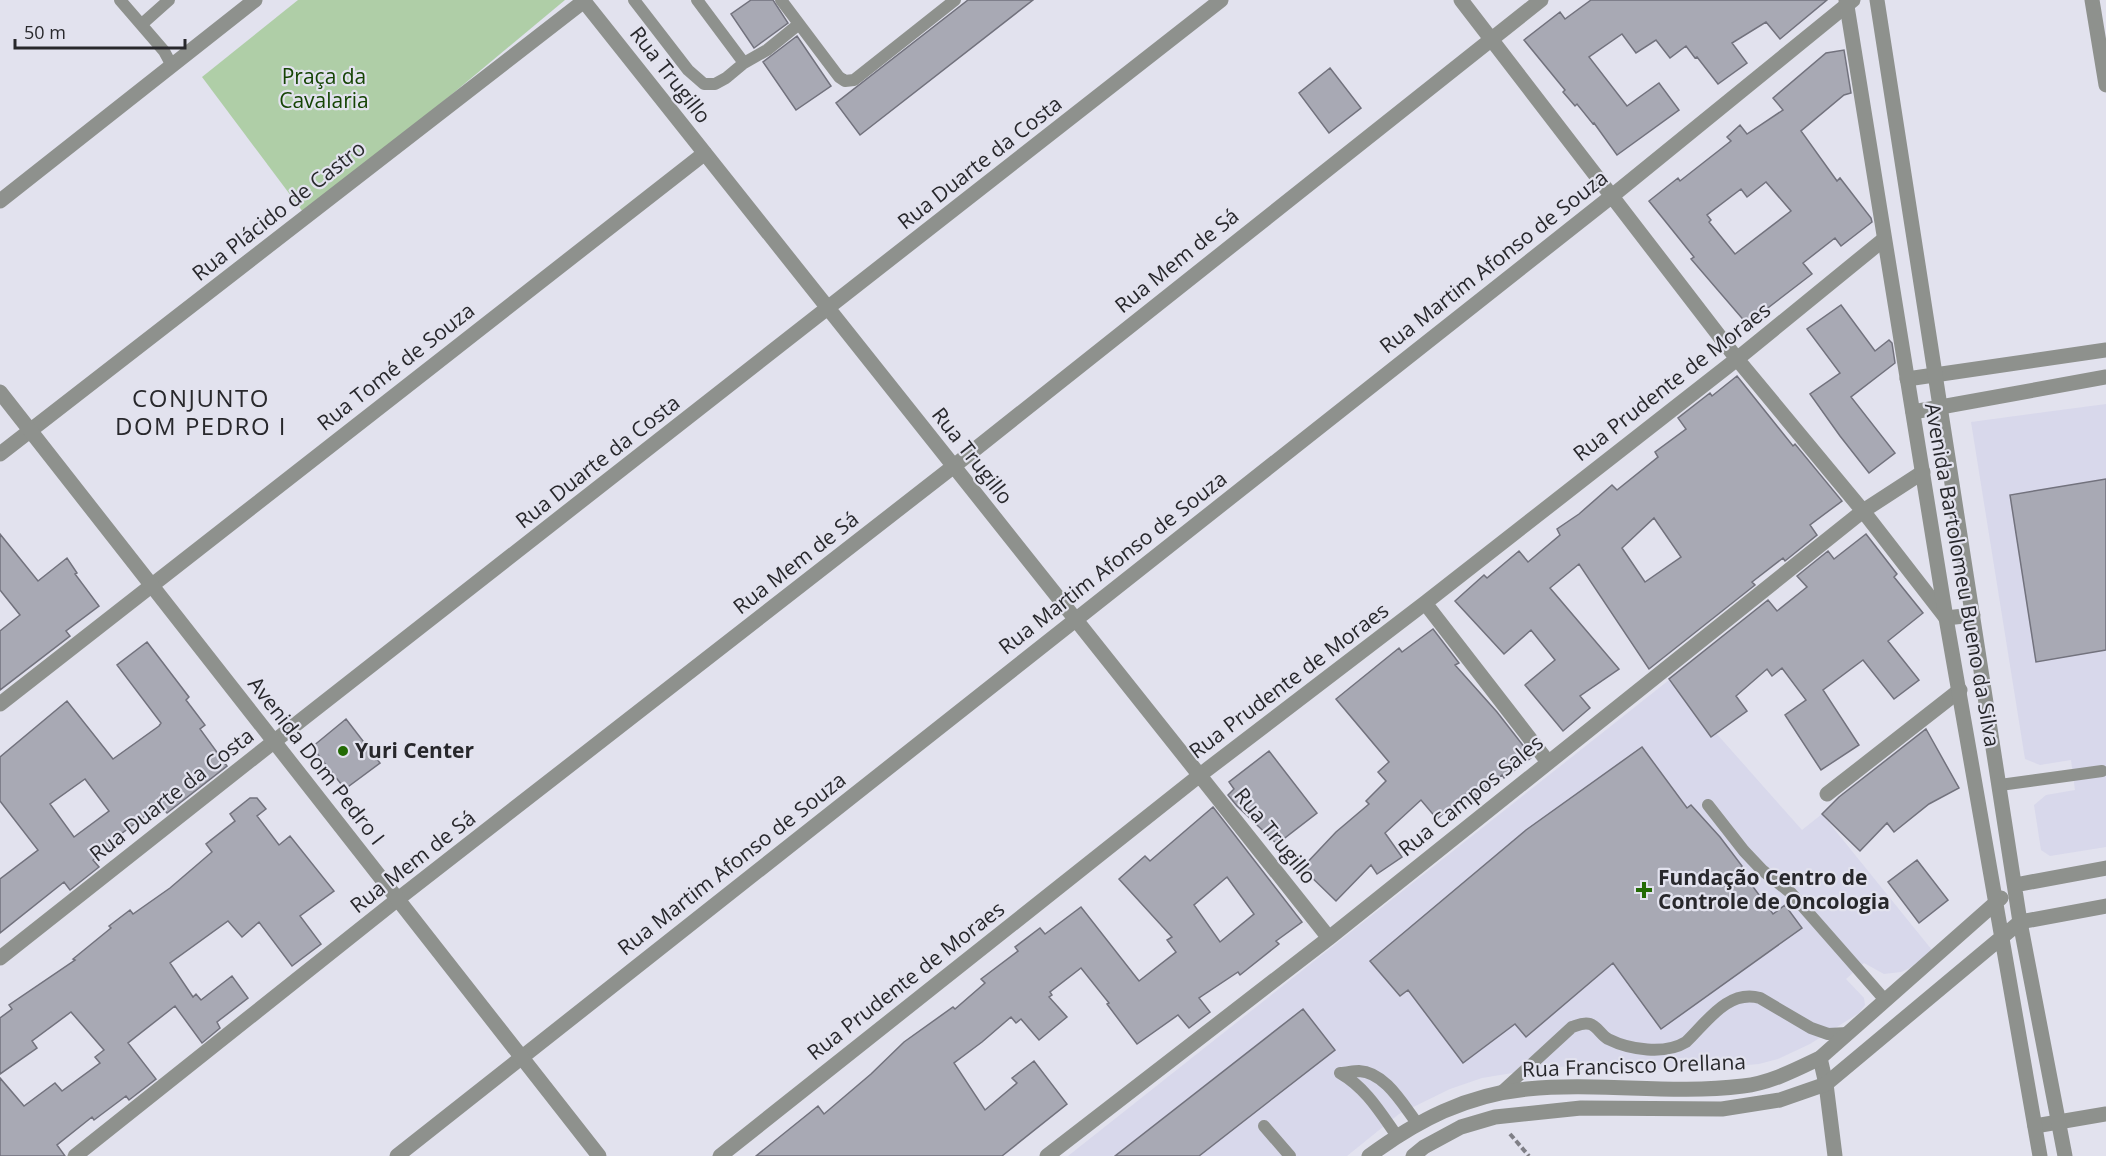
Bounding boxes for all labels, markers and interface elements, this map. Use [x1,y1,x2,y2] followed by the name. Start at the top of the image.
[15,12,184,50] scale bar
[24,20,66,44] text: 50 m
[624,20,718,129] street label: Rua Trugillo
[279,62,369,114] park label: Praça da Cavalaria
[892,89,1067,235] street label: Rua Duarte da Costa
[186,134,371,287] street label: Rua Plácido de Castro
[1374,163,1613,359] street label: Rua Martim Afonso de Souza
[1109,202,1244,319] street label: Rua Mem de Sá
[1567,295,1776,467] street label: Rua Prudente de Moraes
[311,296,480,437] street label: Rua Tomé de Souza
[115,381,287,442] district label: CONJUNTO DOM PEDRO I
[510,388,685,534] street label: Rua Duarte da Costa
[926,401,1020,510] street label: Rua Trugillo
[1919,401,2007,749] street label: Avenida Bartolomeu Bueno da Silva
[993,464,1232,660] street label: Rua Martim Afonso de Souza
[727,504,864,620] street label: Rua Mem de Sá
[1183,596,1394,764] street label: Rua Prudente de Moraes
[242,670,391,850] street label: Avenida Dom Pedro I
[84,721,259,867] street label: Rua Duarte da Costa
[1392,728,1549,862] street label: Rua Campos Sales
[355,736,474,764] place label: Yuri Center
[336,744,350,758] marker: Yuri Center
[612,765,851,961] street label: Rua Martim Afonso de Souza
[1228,782,1323,889] street label: Rua Trugillo
[344,803,481,919] street label: Rua Mem de Sá
[1658,863,1890,915] place label: Fundação Centro de Controle de Oncologia
[1635,881,1653,899] marker: Fundação Centro de Controle de Oncologia
[801,894,1010,1066] street label: Rua Prudente de Moraes
[1522,1047,1746,1083] street label: Rua Francisco Orellana

